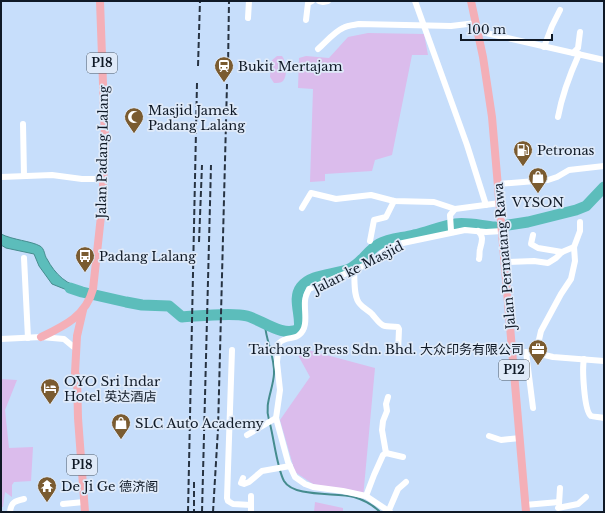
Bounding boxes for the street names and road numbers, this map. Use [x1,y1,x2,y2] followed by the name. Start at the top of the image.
[87,53,117,73] road number: P18
[93,85,112,221] street label: Jalan Padang Lalang
[490,181,520,332] street label: Jalan Permatang Rawa
[308,237,406,298] street label: Jalan ke Masjid
[499,360,529,380] road number: P12
[67,455,97,475] road number: P18

